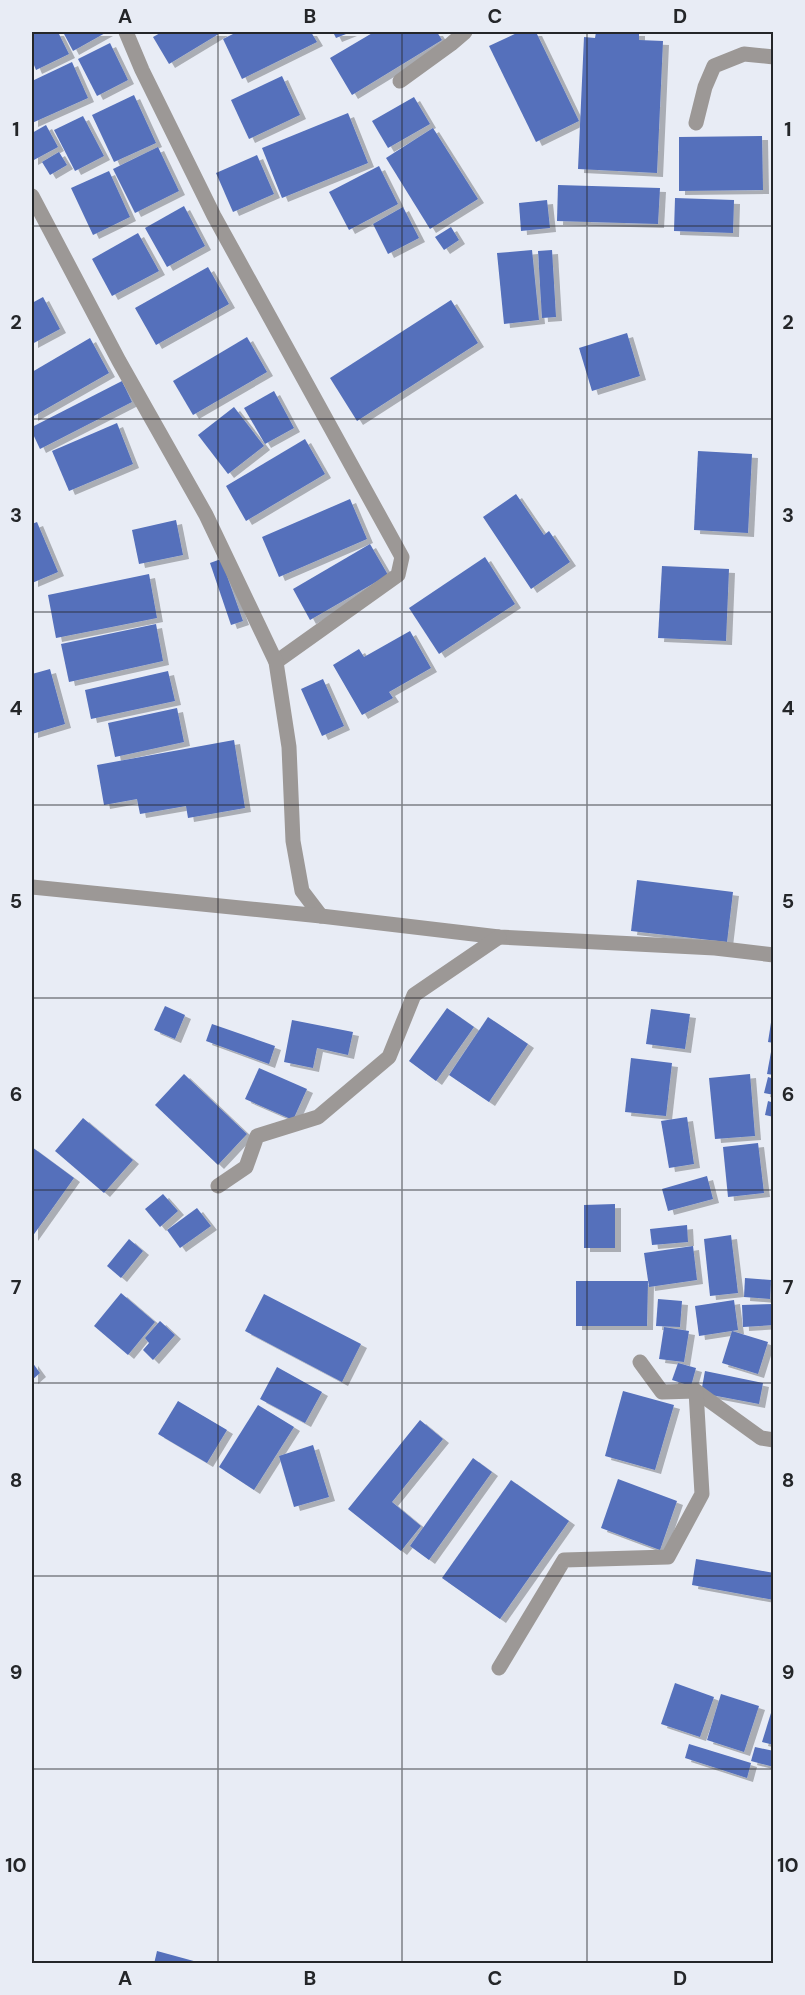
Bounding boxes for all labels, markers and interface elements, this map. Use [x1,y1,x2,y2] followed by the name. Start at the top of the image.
[118,3,132,29] text: A
[304,3,316,29] text: B
[488,3,502,29] text: C
[673,3,687,29] text: D
[12,116,20,142] text: 1
[784,116,792,142] text: 1
[10,309,22,335] text: 2
[782,309,794,335] text: 2
[10,502,22,528] text: 3
[782,502,794,528] text: 3
[10,695,23,721] text: 4
[782,695,795,721] text: 4
[10,888,22,914] text: 5
[782,888,794,914] text: 5
[10,1081,22,1107] text: 6
[782,1081,794,1107] text: 6
[11,1274,22,1300] text: 7
[783,1274,794,1300] text: 7
[10,1467,22,1493] text: 8
[782,1467,794,1493] text: 8
[10,1659,22,1685] text: 9
[782,1659,794,1685] text: 9
[5,1852,27,1878] text: 10
[777,1852,799,1878] text: 10
[118,1965,132,1991] text: A
[304,1965,316,1991] text: B
[488,1965,502,1991] text: C
[673,1965,687,1991] text: D

